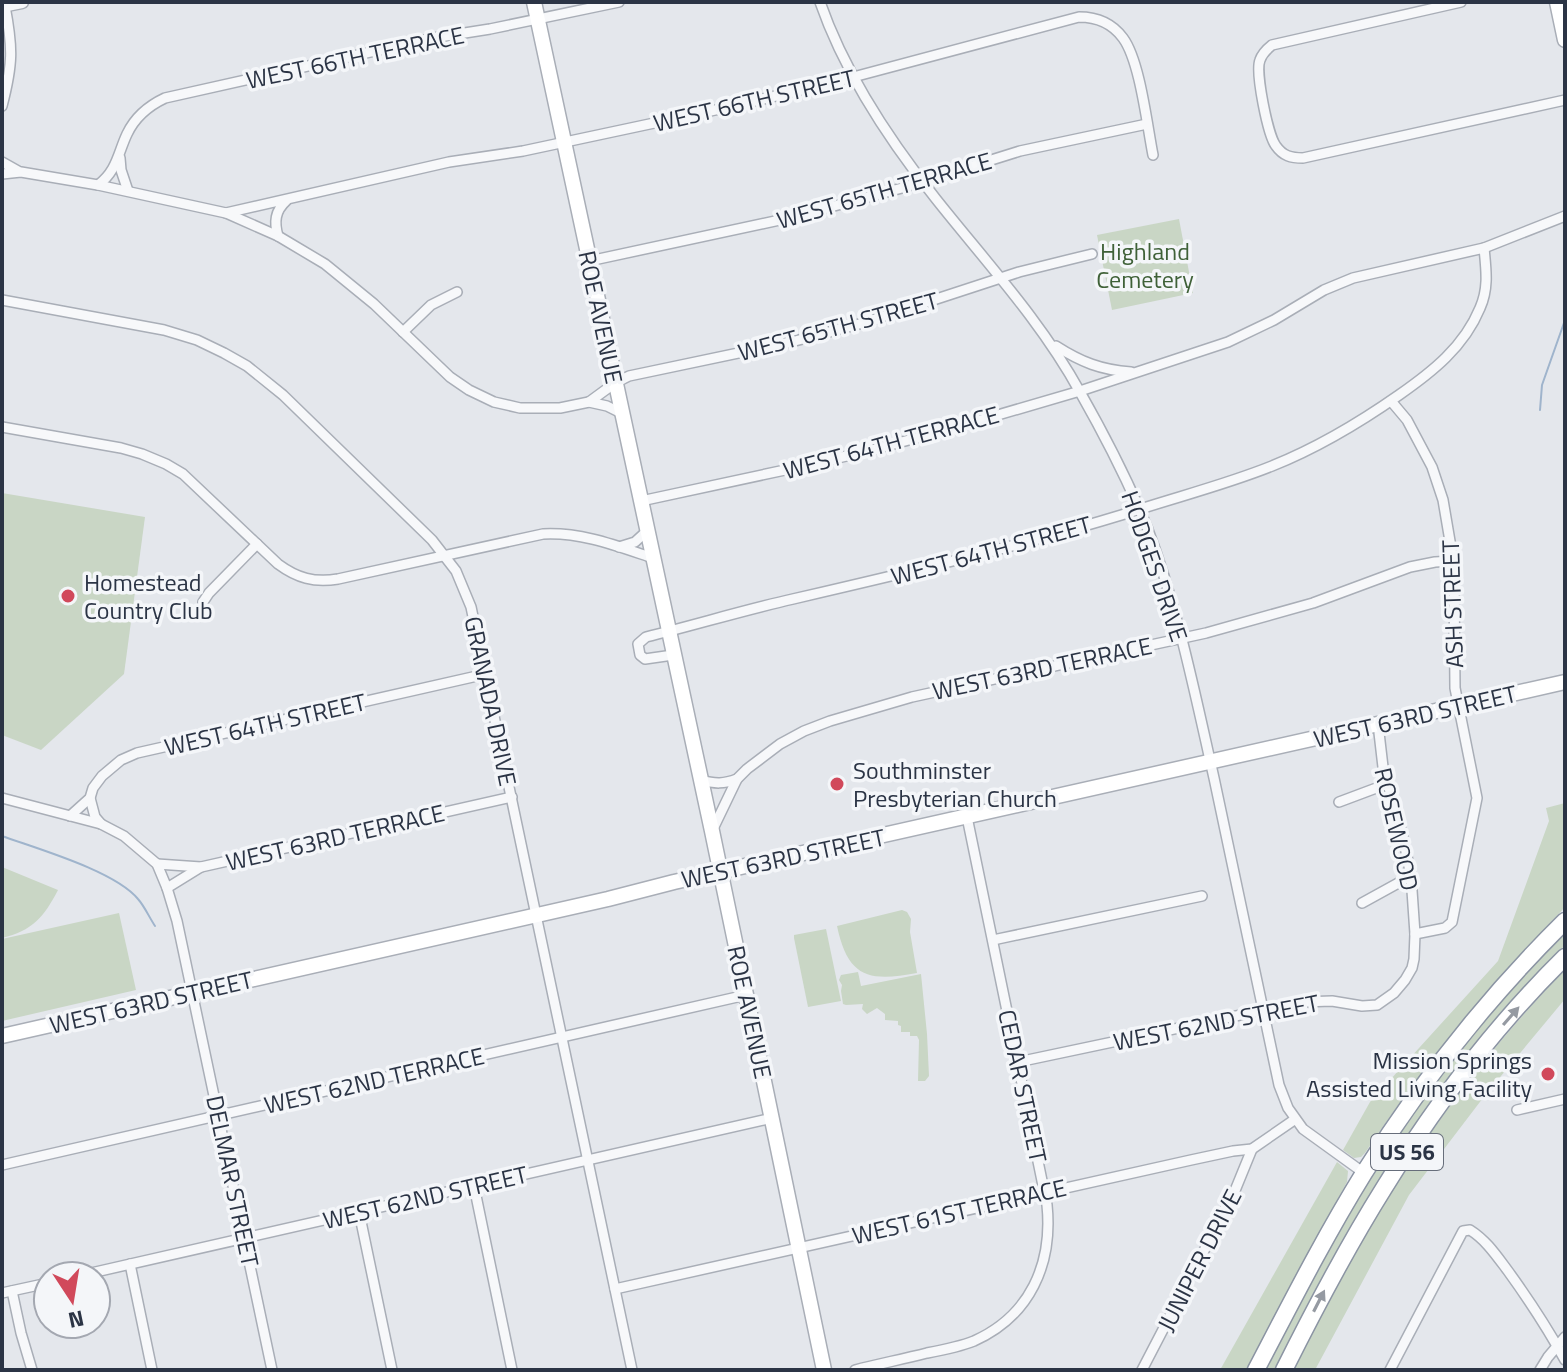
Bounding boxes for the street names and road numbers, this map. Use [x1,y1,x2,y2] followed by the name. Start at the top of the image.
[243,16,467,98] street label: WEST 66TH TERRACE
[650,59,859,141] street label: WEST 66TH STREET
[772,142,996,238] street label: WEST 65TH TERRACE
[569,247,633,387] street label: ROE AVENUE
[734,282,942,370] street label: WEST 65TH STREET
[779,396,1003,488] street label: WEST 64TH TERRACE
[1112,486,1198,646] street label: HODGES DRIVE
[887,506,1095,594] street label: WEST 64TH STREET
[1432,539,1472,669] street label: ASH STREET
[455,613,527,789] street label: GRANADA DRIVE
[929,627,1155,709] street label: WEST 63RD TERRACE
[1310,675,1520,757] street label: WEST 63RD STREET
[161,683,370,765] street label: WEST 64TH STREET
[1365,764,1429,894] street label: ROSEWOOD
[222,794,448,880] street label: WEST 63RD TERRACE
[678,819,889,897] street label: WEST 63RD STREET
[718,942,782,1082] street label: ROE AVENUE
[46,961,256,1043] street label: WEST 63RD STREET
[1110,984,1322,1060] street label: WEST 62ND STREET
[989,1006,1057,1166] street label: CEDAR STREET
[260,1037,488,1123] street label: WEST 62ND TERRACE
[197,1092,269,1270] street label: DELMAR STREET
[1371,1134,1443,1170] road number: US 56
[319,1156,531,1238] street label: WEST 62ND STREET
[848,1169,1070,1253] street label: WEST 61ST TERRACE
[1148,1183,1250,1337] street label: JUNIPER DRIVE

